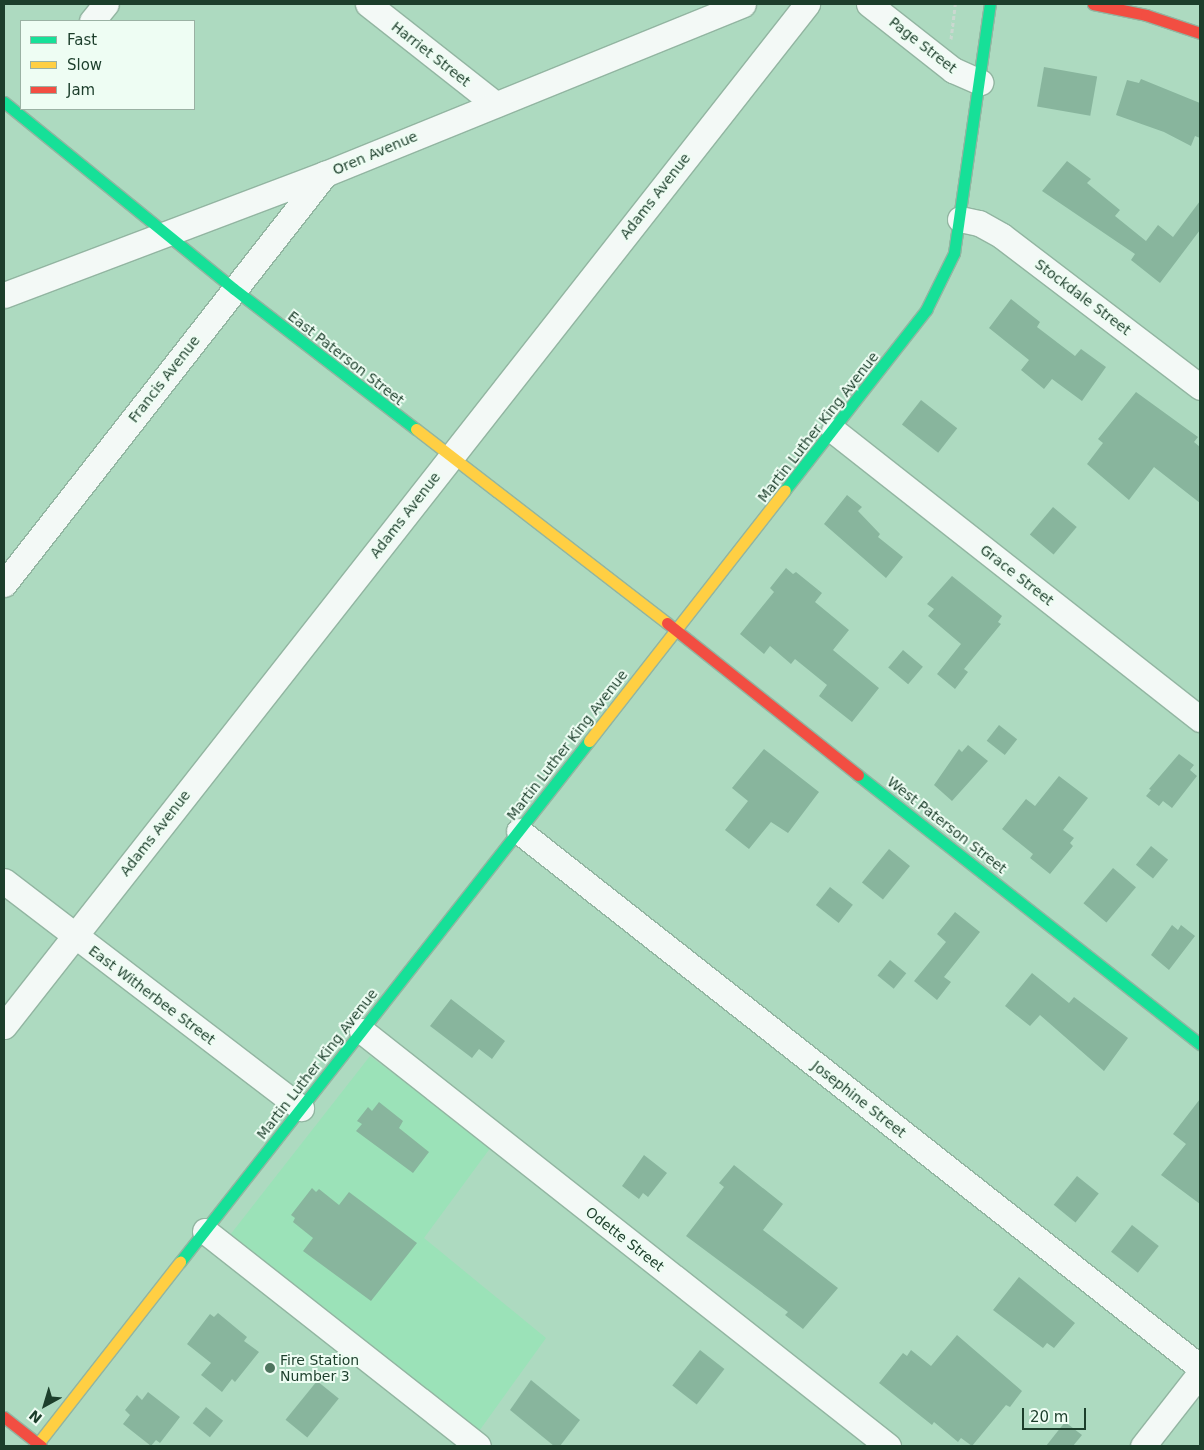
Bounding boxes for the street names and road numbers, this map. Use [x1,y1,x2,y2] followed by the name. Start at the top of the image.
[886,13,960,77] street label: Page Street
[388,18,474,90] street label: Harriet Street
[330,128,420,178] street label: Oren Avenue
[616,150,694,242] street label: Adams Avenue
[1032,255,1134,339] street label: Stockdale Street
[285,307,407,409] street label: East Paterson Street
[125,332,203,426] street label: Francis Avenue
[754,349,882,505] street label: Martin Luther King Avenue
[366,469,444,561] street label: Adams Avenue
[977,541,1057,609] street label: Grace Street
[503,667,631,823] street label: Martin Luther King Avenue
[884,773,1010,877] street label: West Paterson Street
[116,787,194,879] street label: Adams Avenue
[85,942,219,1048] street label: East Witherbee Street
[253,986,381,1142] street label: Martin Luther King Avenue
[809,1057,909,1141] street label: Josephine Street
[582,1203,668,1275] street label: Odette Street

